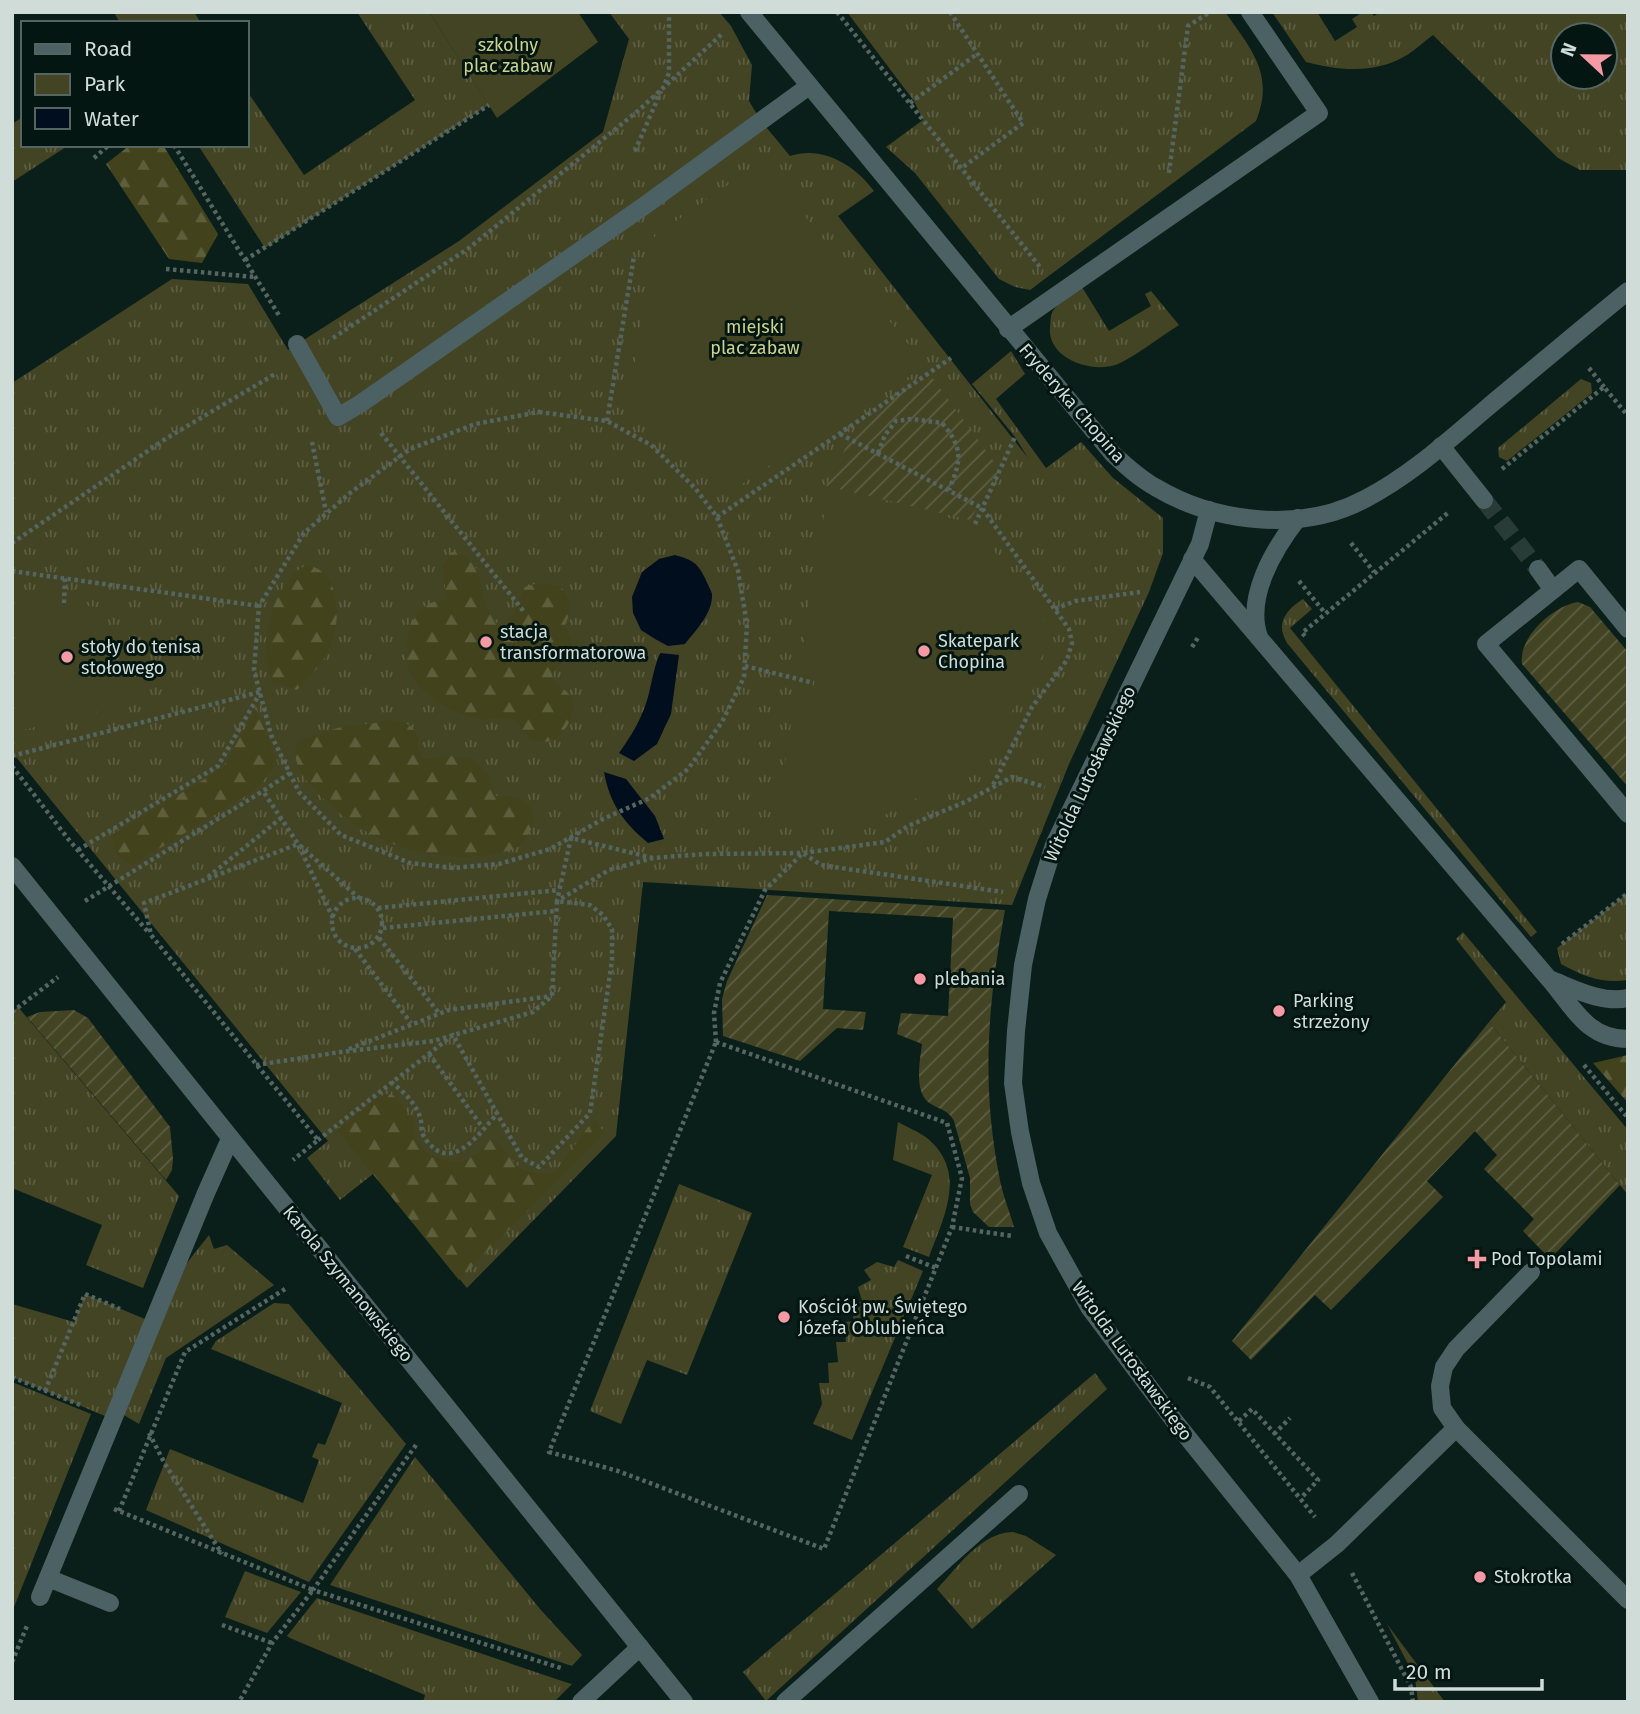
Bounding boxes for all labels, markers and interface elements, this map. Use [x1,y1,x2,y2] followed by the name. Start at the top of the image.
[21,21,248,147] legend
[1549,21,1619,91] north arrow
[463,34,553,77] park label: szkolny plac zabaw
[84,36,132,62] text: Road
[1556,40,1582,60] text: N
[84,71,126,97] text: Park
[84,106,139,132] text: Water
[710,316,800,359] park label: miejski plac zabaw
[1014,339,1130,467] street label: Fryderyka Chopina
[500,621,646,664] place label: stacja transformatorowa
[938,630,1020,673] place label: Skatepark Chopina
[478,634,494,650] marker: stacja transformatorowa
[81,636,201,679] place label: stoły do tenisa stołowego
[916,643,932,659] marker: Skatepark Chopina
[59,649,75,665] marker: stoły do tenisa stołowego
[1040,683,1140,865] street label: Witolda Lutosławskiego
[934,968,1005,990] place label: plebania
[912,971,928,987] marker: plebania
[1293,990,1370,1033] place label: Parking strzeżony
[1271,1003,1287,1019] marker: Parking strzeżony
[278,1201,418,1367] street label: Karola Szymanowskiego
[1491,1248,1602,1270] place label: Pod Topolami
[1469,1251,1485,1267] marker: Pod Topolami
[1067,1277,1197,1445] street label: Witolda Lutosławskiego
[798,1296,967,1339] place label: Kościół pw. Świętego Józefa Oblubieńca
[776,1309,792,1325] marker: Kościół pw. Świętego Józefa Oblubieńca
[1494,1566,1572,1588] place label: Stokrotka
[1472,1569,1488,1585] marker: Stokrotka
[1395,1648,1542,1692] scale bar
[1406,1659,1452,1685] text: 20 m

